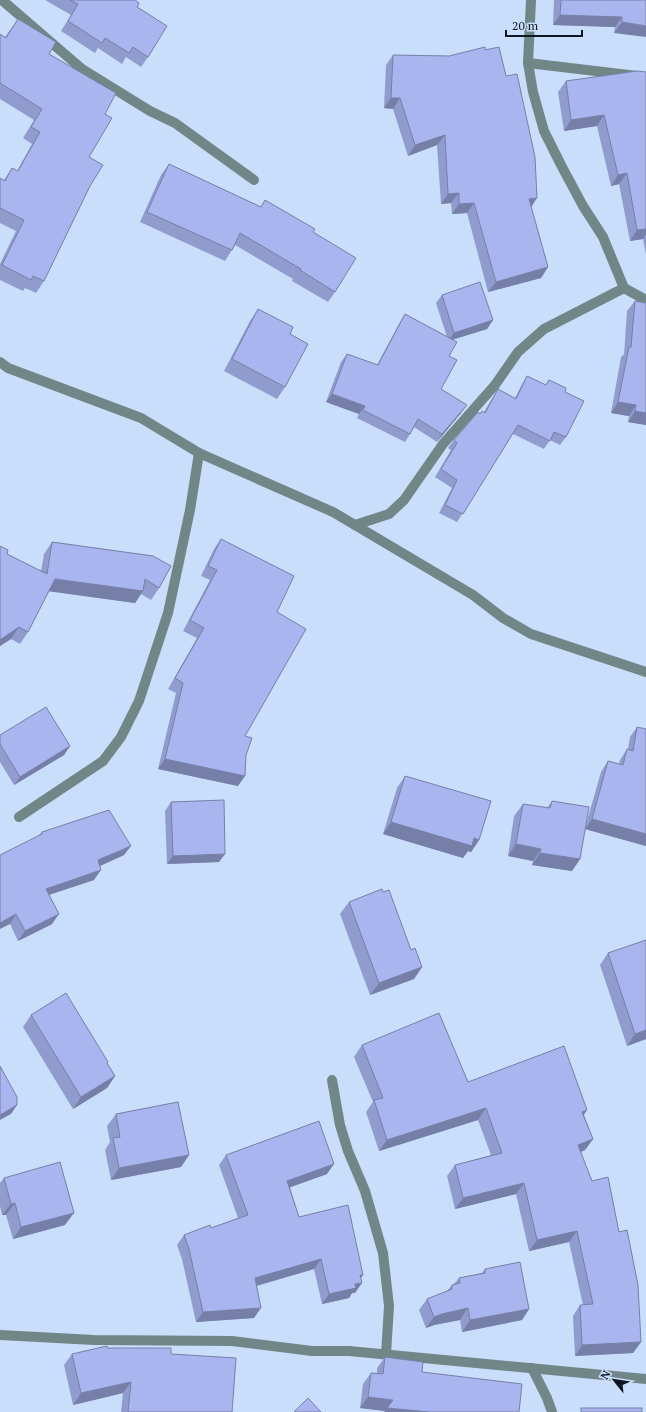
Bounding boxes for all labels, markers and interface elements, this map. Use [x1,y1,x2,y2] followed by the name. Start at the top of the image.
[506,12,582,38] scale bar
[512,18,539,33] text: 20 m
[594,1360,634,1400] north arrow
[597,1367,614,1382] text: N

